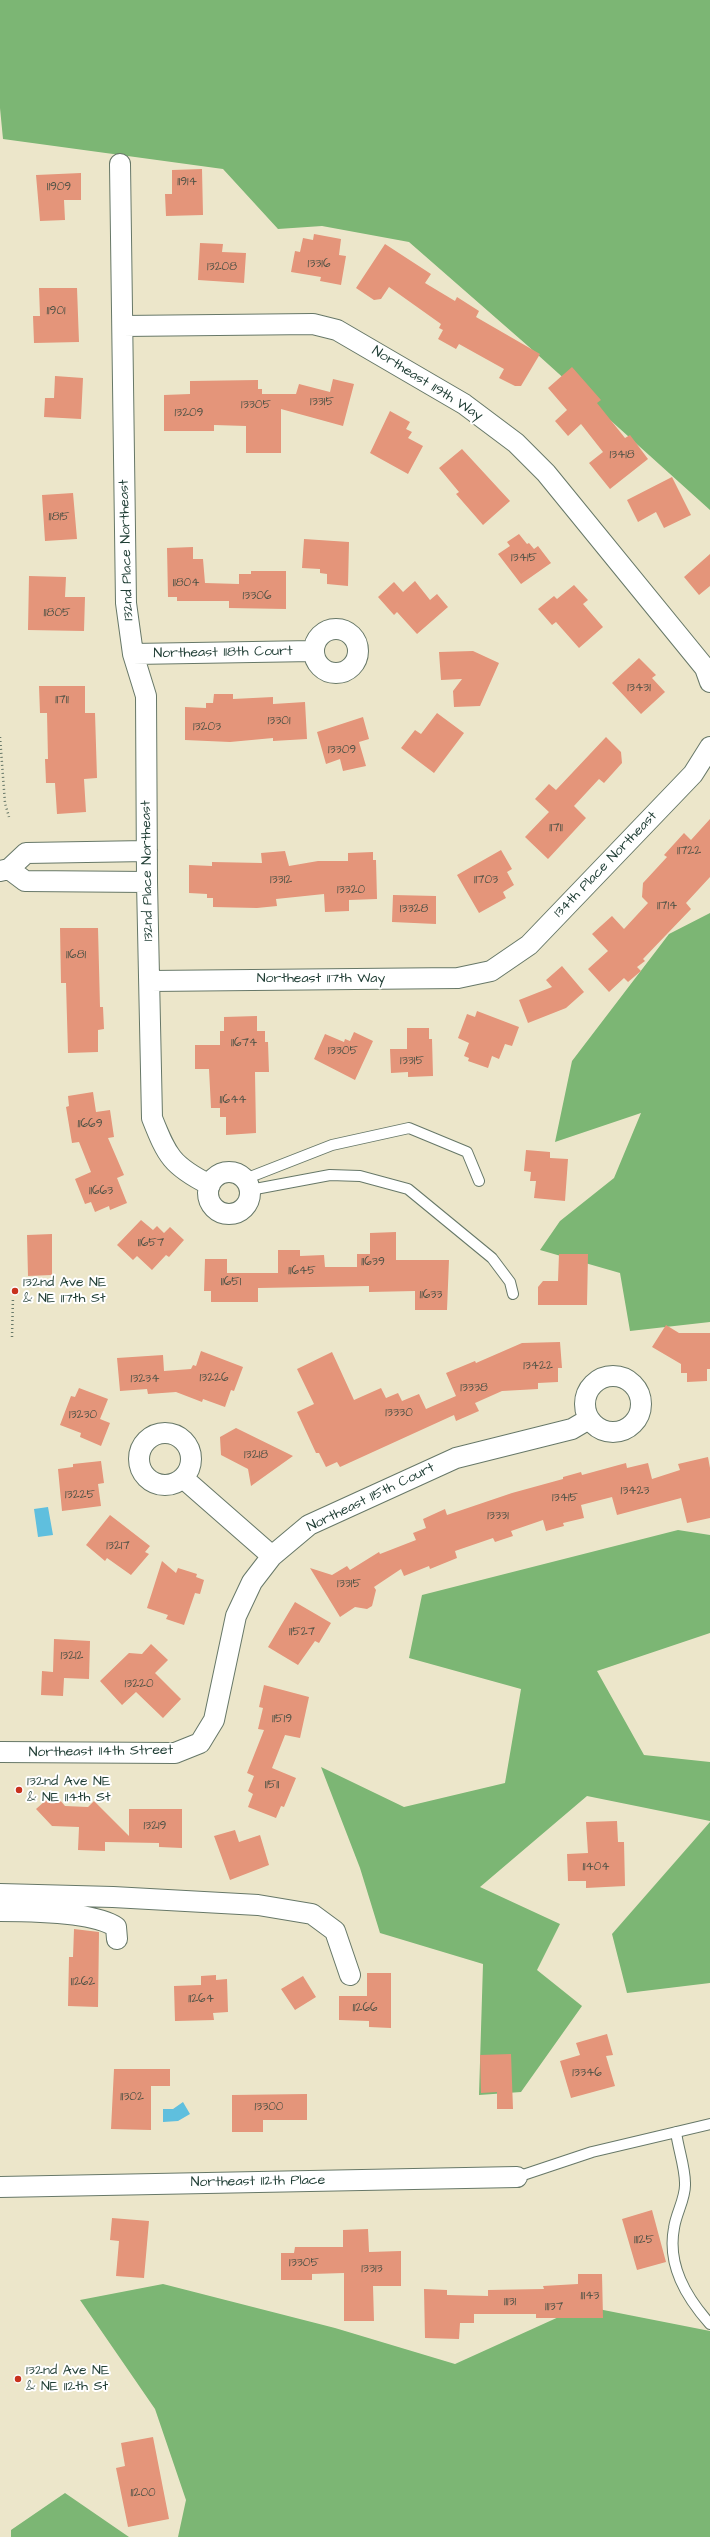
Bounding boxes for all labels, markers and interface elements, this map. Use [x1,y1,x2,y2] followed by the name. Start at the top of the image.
[177,175,197,189] house number: 11914
[47,180,71,194] house number: 11909
[308,257,330,271] house number: 13316
[207,260,237,274] house number: 13208
[46,304,66,318] house number: 11901
[368,343,486,425] street label: Northeast 119th Way
[310,395,334,409] house number: 13315
[241,398,271,412] house number: 13305
[175,406,203,420] house number: 13209
[609,448,635,462] house number: 13418
[116,479,138,621] street label: 132nd Place Northeast
[49,510,69,524] house number: 11815
[511,551,537,565] house number: 13415
[173,576,199,590] house number: 11804
[243,589,271,603] house number: 13306
[44,606,70,620] house number: 11805
[153,643,293,663] street label: Northeast 118th Court
[627,681,651,695] house number: 13431
[55,693,69,707] house number: 11711
[268,714,290,728] house number: 13301
[193,720,221,734] house number: 13203
[328,743,356,757] house number: 13309
[138,800,158,942] street label: 132nd Place Northeast
[551,808,661,922] street label: 134th Place Northeast
[549,821,563,835] house number: 11711
[677,844,701,858] house number: 11722
[270,873,292,887] house number: 13312
[474,873,498,887] house number: 11703
[337,883,365,897] house number: 13320
[657,899,677,913] house number: 11714
[400,902,428,916] house number: 13328
[66,948,86,962] house number: 11681
[257,971,385,987] street label: Northeast 117th Way
[231,1036,257,1050] house number: 11674
[328,1044,358,1058] house number: 13305
[400,1054,424,1068] house number: 13315
[220,1093,246,1107] house number: 11644
[78,1117,102,1131] house number: 11669
[89,1184,113,1198] house number: 11663
[138,1236,164,1250] house number: 11657
[361,1255,385,1269] house number: 11639
[288,1264,316,1278] house number: 11645
[23,1275,106,1308] place label: 132nd Ave NE & NE 117th St
[221,1275,241,1289] house number: 11651
[10,1286,20,1296] marker: 132nd Ave NE & NE 117th St
[420,1288,442,1302] house number: 11633
[523,1359,553,1373] house number: 13422
[200,1371,228,1385] house number: 13226
[131,1372,159,1386] house number: 13234
[460,1381,488,1395] house number: 13338
[385,1406,413,1420] house number: 13330
[69,1408,97,1422] house number: 13230
[244,1448,268,1462] house number: 13218
[304,1460,438,1536] street label: Northeast 115th Court
[621,1484,649,1498] house number: 13423
[65,1488,95,1502] house number: 13225
[552,1491,578,1505] house number: 13415
[487,1509,509,1523] house number: 13331
[106,1539,130,1553] house number: 13217
[337,1577,361,1591] house number: 13315
[289,1625,315,1639] house number: 11527
[61,1649,83,1663] house number: 13212
[125,1677,153,1691] house number: 13220
[272,1712,292,1726] house number: 11519
[29,1742,173,1762] street label: Northeast 114th Street
[27,1774,111,1806] place label: 132nd Ave NE & NE 114th St
[265,1778,279,1792] house number: 11511
[14,1785,24,1795] marker: 132nd Ave NE & NE 114th St
[144,1819,166,1833] house number: 13219
[583,1860,609,1874] house number: 11404
[71,1975,95,1989] house number: 11262
[188,1992,214,2006] house number: 11264
[353,2001,377,2015] house number: 11266
[572,2066,602,2080] house number: 13346
[120,2090,144,2104] house number: 11302
[255,2100,283,2114] house number: 13300
[191,2172,325,2192] street label: Northeast 112th Place
[634,2233,654,2247] house number: 11125
[289,2256,319,2270] house number: 13305
[361,2262,383,2276] house number: 13313
[581,2289,599,2303] house number: 11143
[504,2295,516,2309] house number: 11131
[545,2300,563,2314] house number: 11137
[26,2363,109,2396] place label: 132nd Ave NE & NE 112th St
[13,2374,23,2384] marker: 132nd Ave NE & NE 112th St
[130,2486,156,2500] house number: 11200

